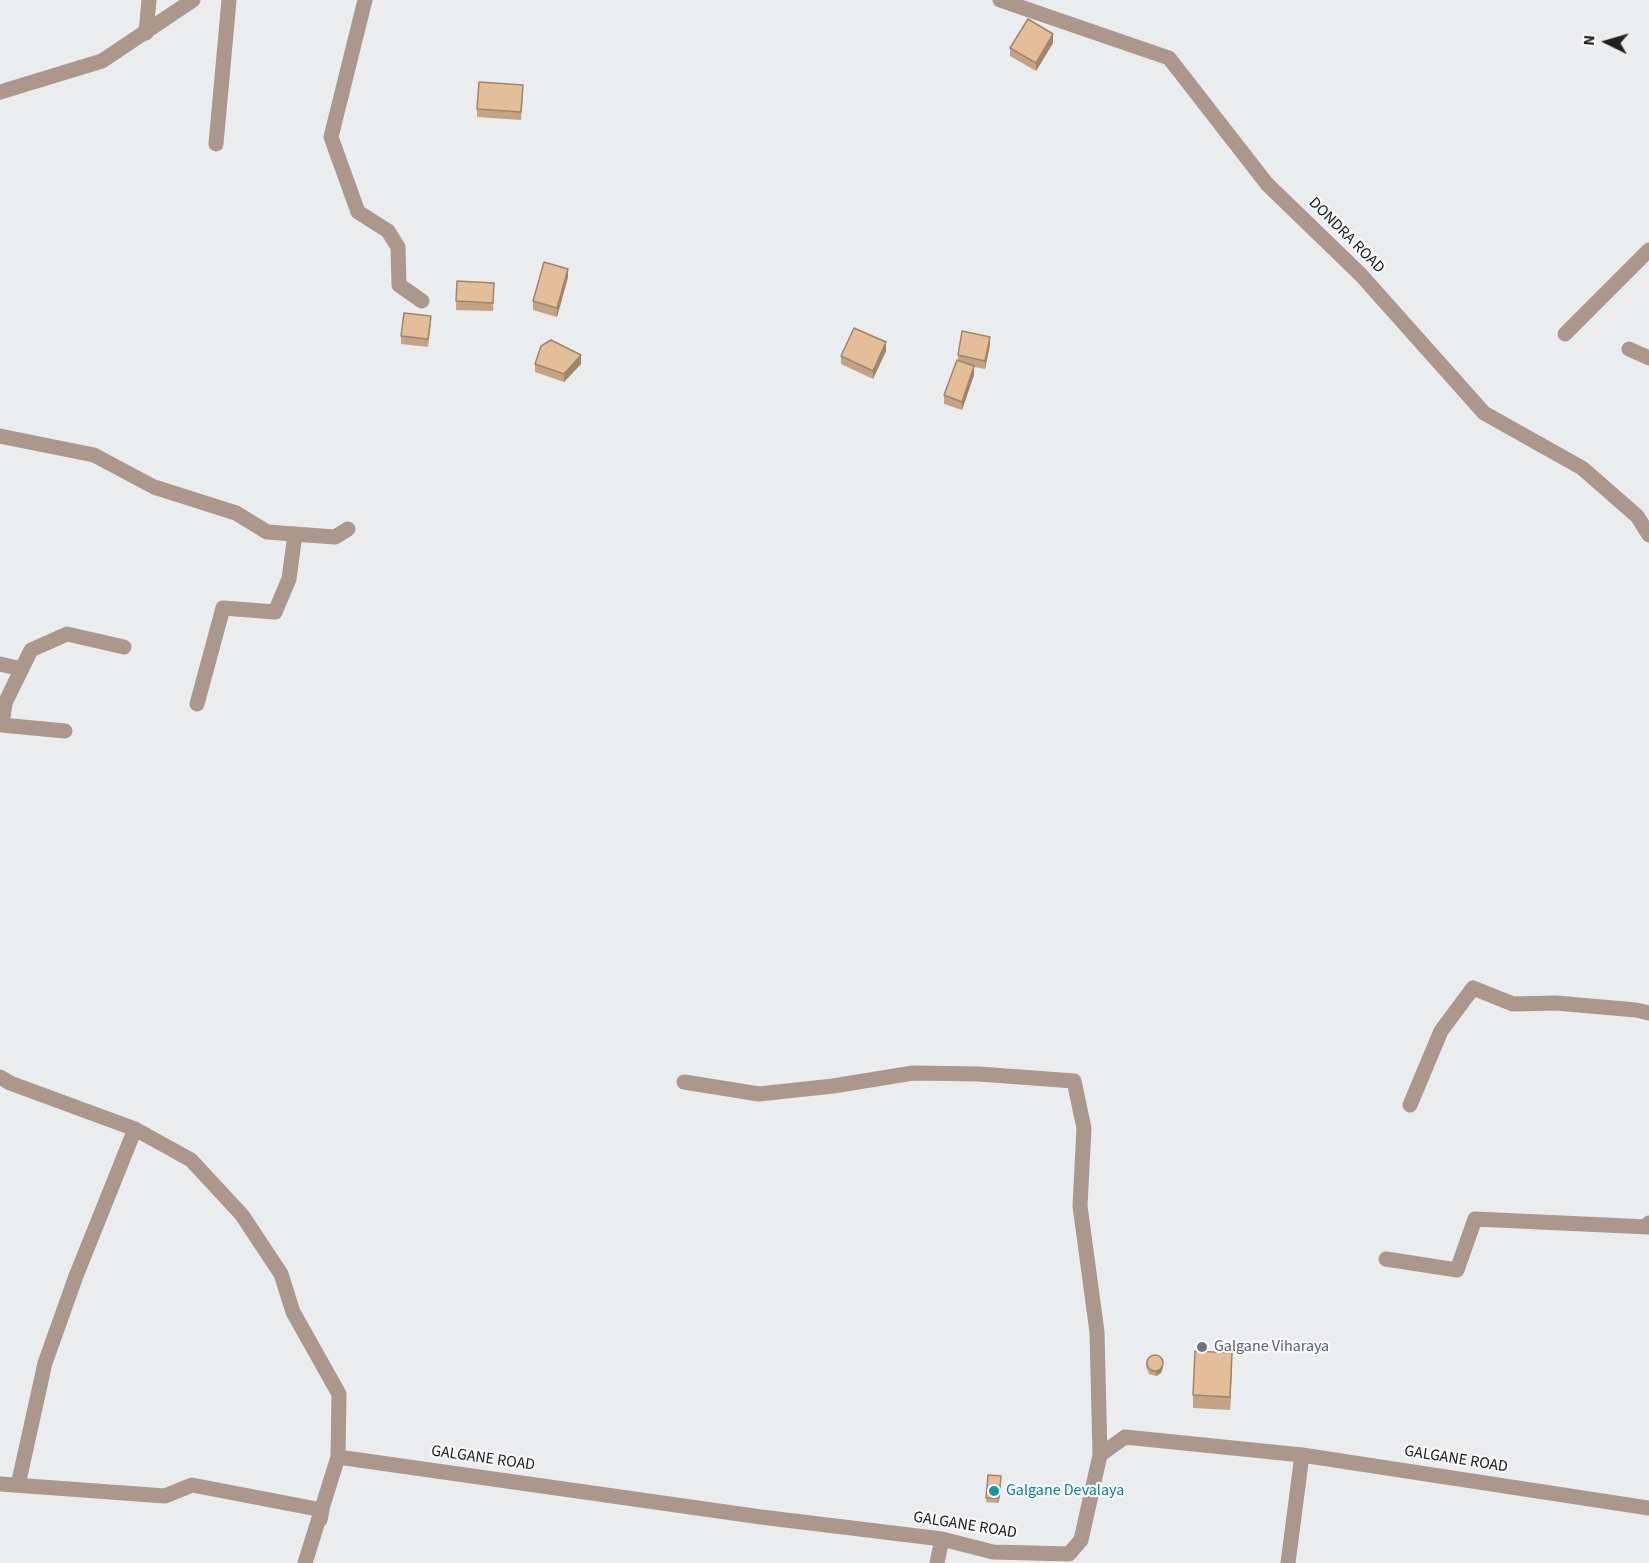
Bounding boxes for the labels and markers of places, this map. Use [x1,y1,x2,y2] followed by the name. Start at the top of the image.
[1214,1337,1329,1357] place label: Galgane Viharaya
[1195,1340,1209,1354] marker: Galgane Viharaya
[1006,1481,1124,1501] place label: Galgane Devalaya
[987,1484,1001,1498] marker: Galgane Devalaya

